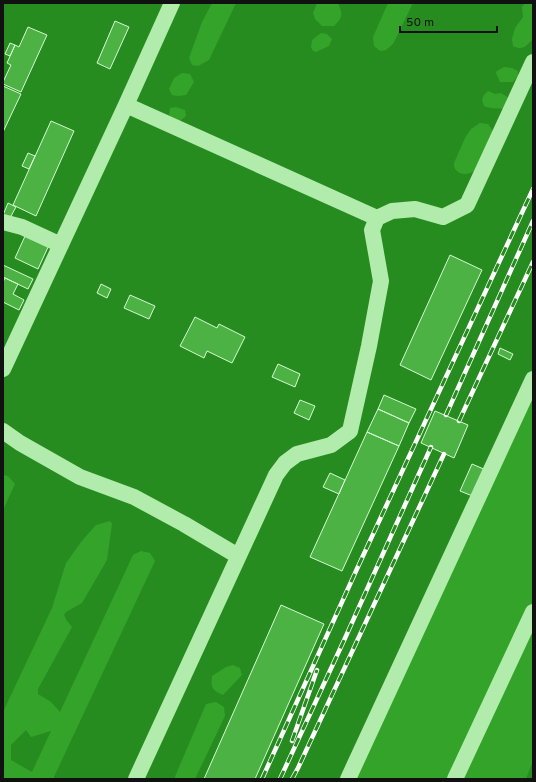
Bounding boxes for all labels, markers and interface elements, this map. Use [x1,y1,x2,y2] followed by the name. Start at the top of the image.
[400,8,497,34] scale bar
[406,15,434,31] text: 50 m

